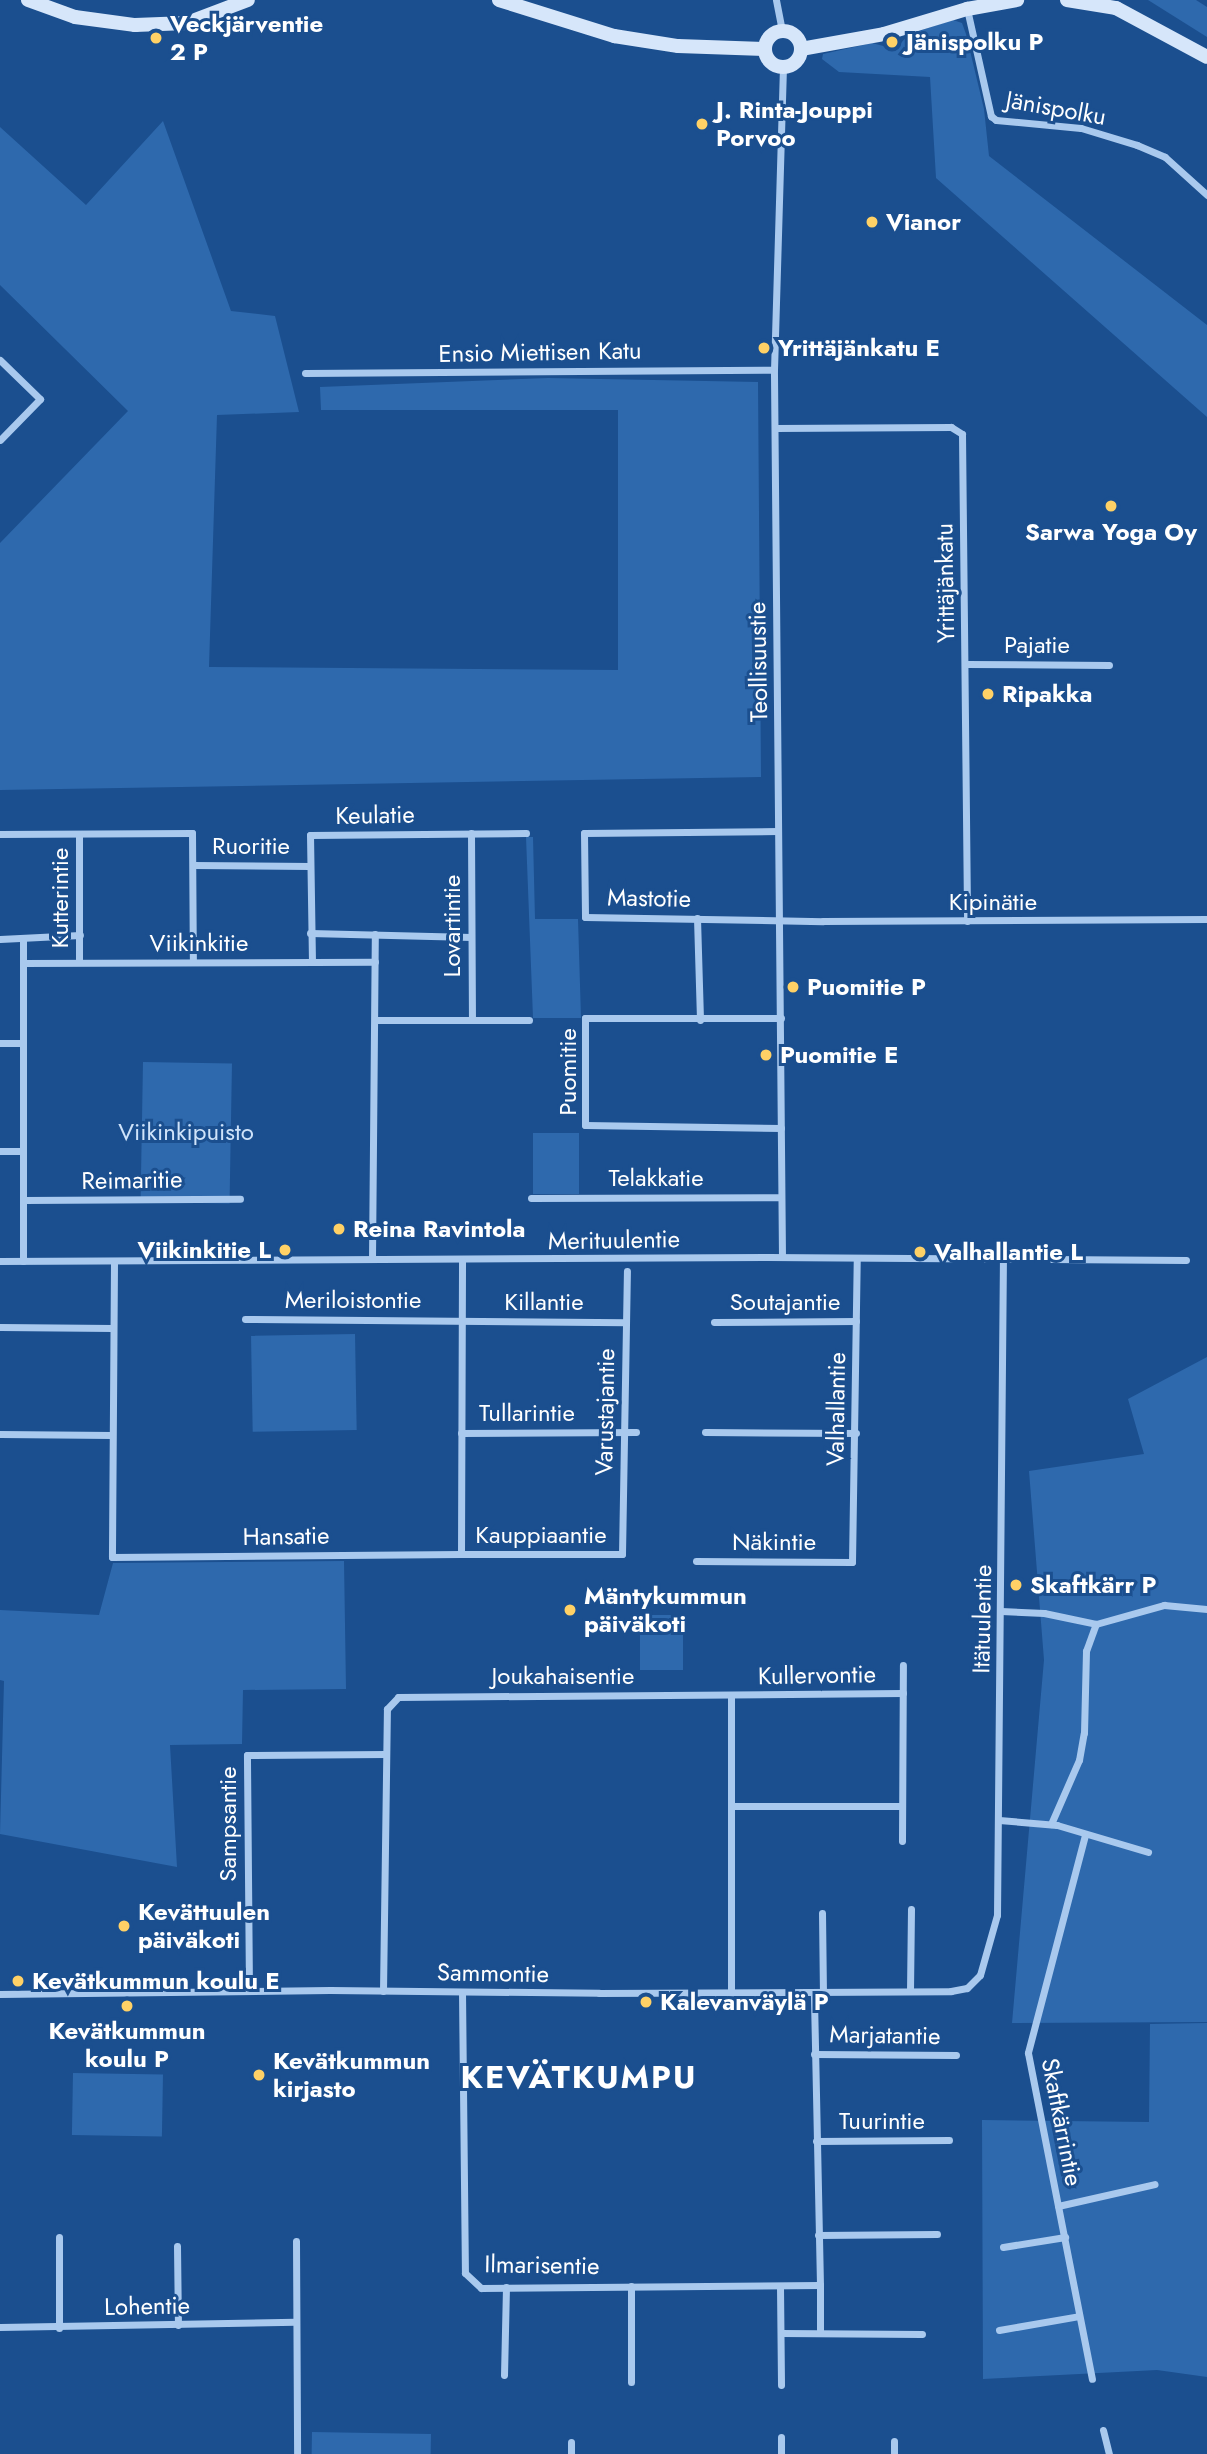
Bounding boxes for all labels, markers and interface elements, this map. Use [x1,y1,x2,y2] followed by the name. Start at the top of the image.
[170,10,323,66] place label: Veckjärventie 2 P
[906,28,1043,56] place label: Jänispolku P
[148,30,164,46] marker: Veckjärventie 2 P
[884,34,900,50] marker: Jänispolku P
[1004,85,1108,131] street label: Jänispolku
[716,96,873,152] place label: J. Rinta-Jouppi Porvoo
[694,116,710,132] marker: J. Rinta-Jouppi Porvoo
[886,208,961,236] place label: Vianor
[864,214,880,230] marker: Vianor
[778,334,940,362] place label: Yrittäjänkatu E
[438,336,642,368] street label: Ensio Miettisen Katu
[756,340,772,356] marker: Yrittäjänkatu E
[1103,498,1119,514] marker: Sarwa Yoga Oy
[1025,518,1197,546] place label: Sarwa Yoga Oy
[930,523,960,643] street label: Yrittäjänkatu
[743,602,773,722] street label: Teollisuustie
[1004,631,1070,659] street label: Pajatie
[1002,680,1093,708] place label: Ripakka
[980,686,996,702] marker: Ripakka
[335,800,415,830] street label: Keulatie
[212,832,290,860] street label: Ruoritie
[46,848,74,948] street label: Kutterintie
[438,875,466,977] street label: Lovartintie
[607,883,691,913] street label: Mastotie
[949,888,1037,916] street label: Kipinätie
[150,929,248,957] street label: Viikinkitie
[807,973,926,1001] place label: Puomitie P
[785,979,801,995] marker: Puomitie P
[554,1028,582,1116] street label: Puomitie
[780,1041,898,1069] place label: Puomitie E
[758,1047,774,1063] marker: Puomitie E
[118,1118,254,1146] park label: Viikinkipuisto
[608,1164,704,1192] street label: Telakkatie
[81,1165,183,1195] street label: Reimaritie
[353,1215,525,1243] place label: Reina Ravintola
[331,1221,347,1237] marker: Reina Ravintola
[548,1224,680,1256] street label: Merituulentie
[137,1236,271,1264] place label: Viikinkitie L
[934,1238,1083,1266] place label: Valhallantie L
[277,1242,293,1258] marker: Viikinkitie L
[912,1244,928,1260] marker: Valhallantie L
[285,1286,421,1314] street label: Meriloistontie
[504,1288,584,1316] street label: Killantie
[730,1288,840,1316] street label: Soutajantie
[589,1348,621,1476] street label: Varustajantie
[821,1352,851,1466] street label: Valhallantie
[479,1399,575,1427] street label: Tullarintie
[242,1521,330,1551] street label: Hansatie
[475,1521,607,1549] street label: Kauppiaantie
[732,1528,816,1556] street label: Näkintie
[967,1564,997,1674] street label: Itätuulentie
[1030,1571,1156,1599] place label: Skaftkärr P
[1008,1577,1024,1593] marker: Skaftkärr P
[584,1582,747,1638] place label: Mäntykummun päiväkoti
[562,1602,578,1618] marker: Mäntykummun päiväkoti
[758,1660,876,1690] street label: Kullervontie
[492,1662,634,1690] street label: Joukahaisentie
[214,1766,242,1882] street label: Sampsantie
[138,1898,270,1954] place label: Kevättuulen päiväkoti
[116,1918,132,1934] marker: Kevättuulen päiväkoti
[437,1958,549,1988] street label: Sammontie
[32,1967,280,1995] place label: Kevätkummun koulu E
[10,1973,26,1989] marker: Kevätkummun koulu E
[660,1988,829,2016] place label: Kalevanväylä P
[638,1994,654,2010] marker: Kalevanväylä P
[119,1998,135,2014] marker: Kevätkummun koulu P
[48,2017,206,2073] place label: Kevätkummun koulu P
[829,2020,941,2050] street label: Marjatantie
[273,2047,430,2103] place label: Kevätkummun kirjasto
[1035,2056,1089,2188] street label: Skaftkärrintie
[462,2058,696,2096] district label: KEVÄTKUMPU
[251,2067,267,2083] marker: Kevätkummun kirjasto
[839,2107,925,2135] street label: Tuurintie
[484,2250,600,2280] street label: Ilmarisentie
[104,2291,190,2321] street label: Lohentie

